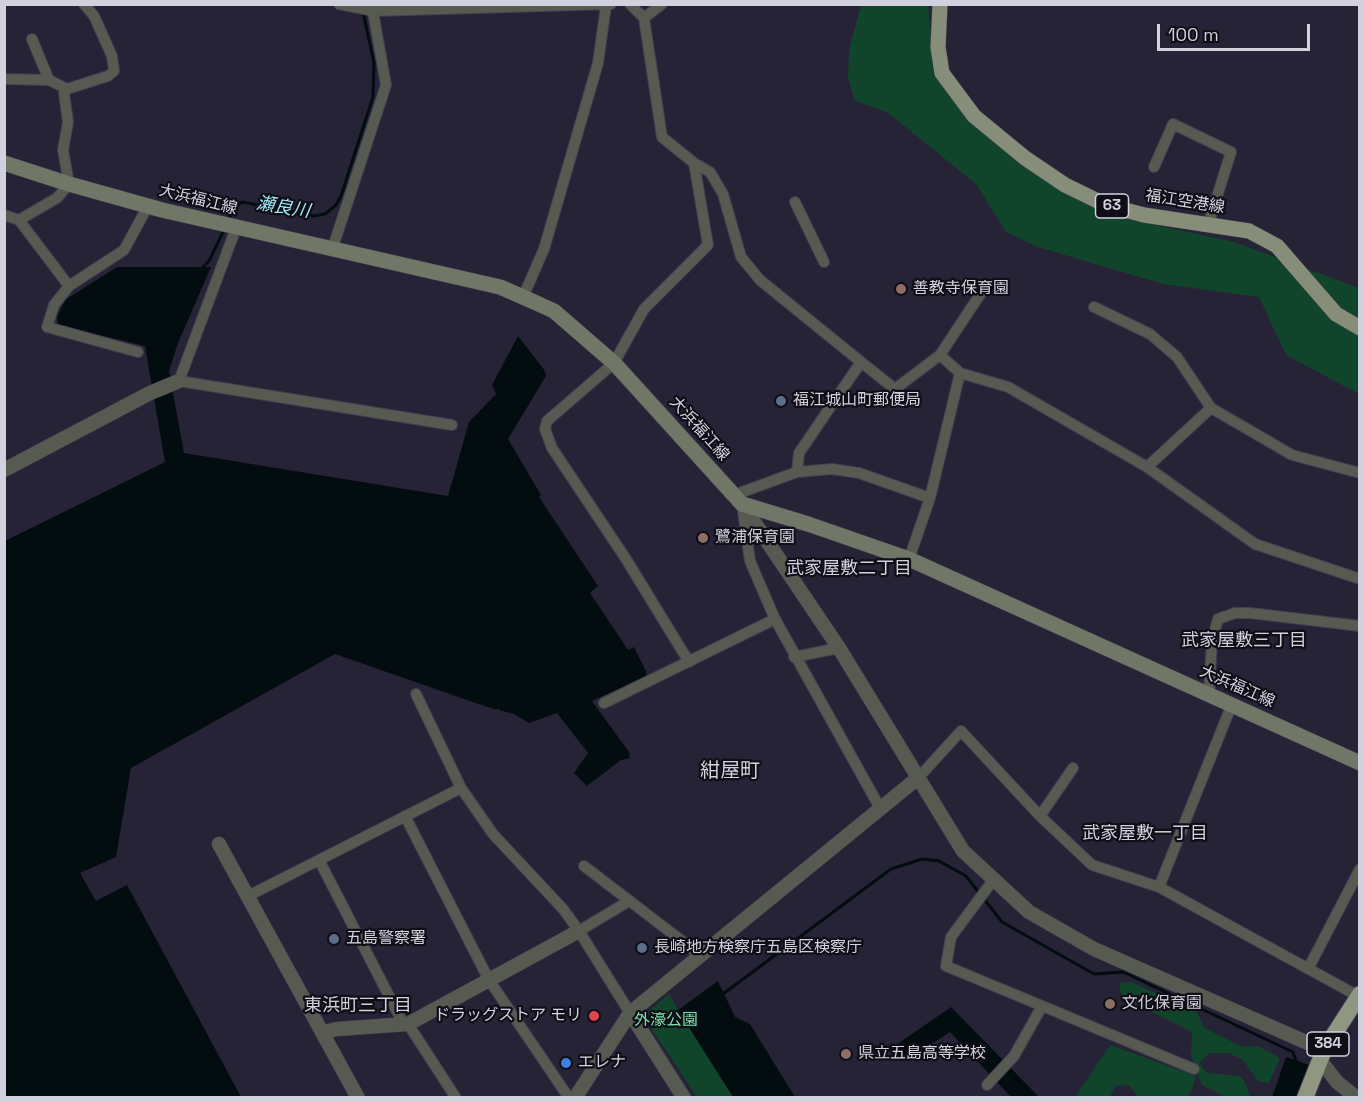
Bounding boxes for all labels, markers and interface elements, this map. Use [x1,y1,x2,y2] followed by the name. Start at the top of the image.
[1160,12,1313,50] scale bar
[1168,23,1219,46] text: 100 m
[157,181,239,219] street label: 大浜福江線
[1144,186,1226,218] street label: 福江空港線
[255,193,311,223] water label: 瀬良川
[1096,194,1128,218] road number: 63
[913,279,1009,299] place label: 善教寺保育園
[894,282,908,296] marker: 善教寺保育園
[793,391,921,411] place label: 福江城山町郵便局
[665,393,733,465] street label: 大浜福江線
[774,394,788,408] marker: 福江城山町郵便局
[715,528,795,548] place label: 鷺浦保育園
[696,531,710,545] marker: 鷺浦保育園
[786,558,912,580] district label: 武家屋敷二丁目
[1181,630,1307,652] district label: 武家屋敷三丁目
[1197,662,1277,712] street label: 大浜福江線
[700,760,760,784] district label: 紺屋町
[1082,823,1208,845] district label: 武家屋敷一丁目
[346,929,426,949] place label: 五島警察署
[327,932,341,946] marker: 五島警察署
[654,938,862,958] place label: 長崎地方検察庁五島区検察庁
[635,941,649,955] marker: 長崎地方検察庁五島区検察庁
[1122,994,1202,1014] place label: 文化保育園
[304,995,412,1017] district label: 東浜町三丁目
[1103,997,1117,1011] marker: 文化保育園
[434,1006,582,1026] place label: ドラッグストア モリ
[587,1009,601,1023] marker: ドラッグストア モリ
[634,1011,698,1031] park label: 外濠公園
[1307,1032,1349,1056] road number: 384
[858,1044,986,1064] place label: 県立五島高等学校
[839,1047,853,1061] marker: 県立五島高等学校
[578,1053,626,1073] place label: エレナ
[559,1056,573,1070] marker: エレナ

